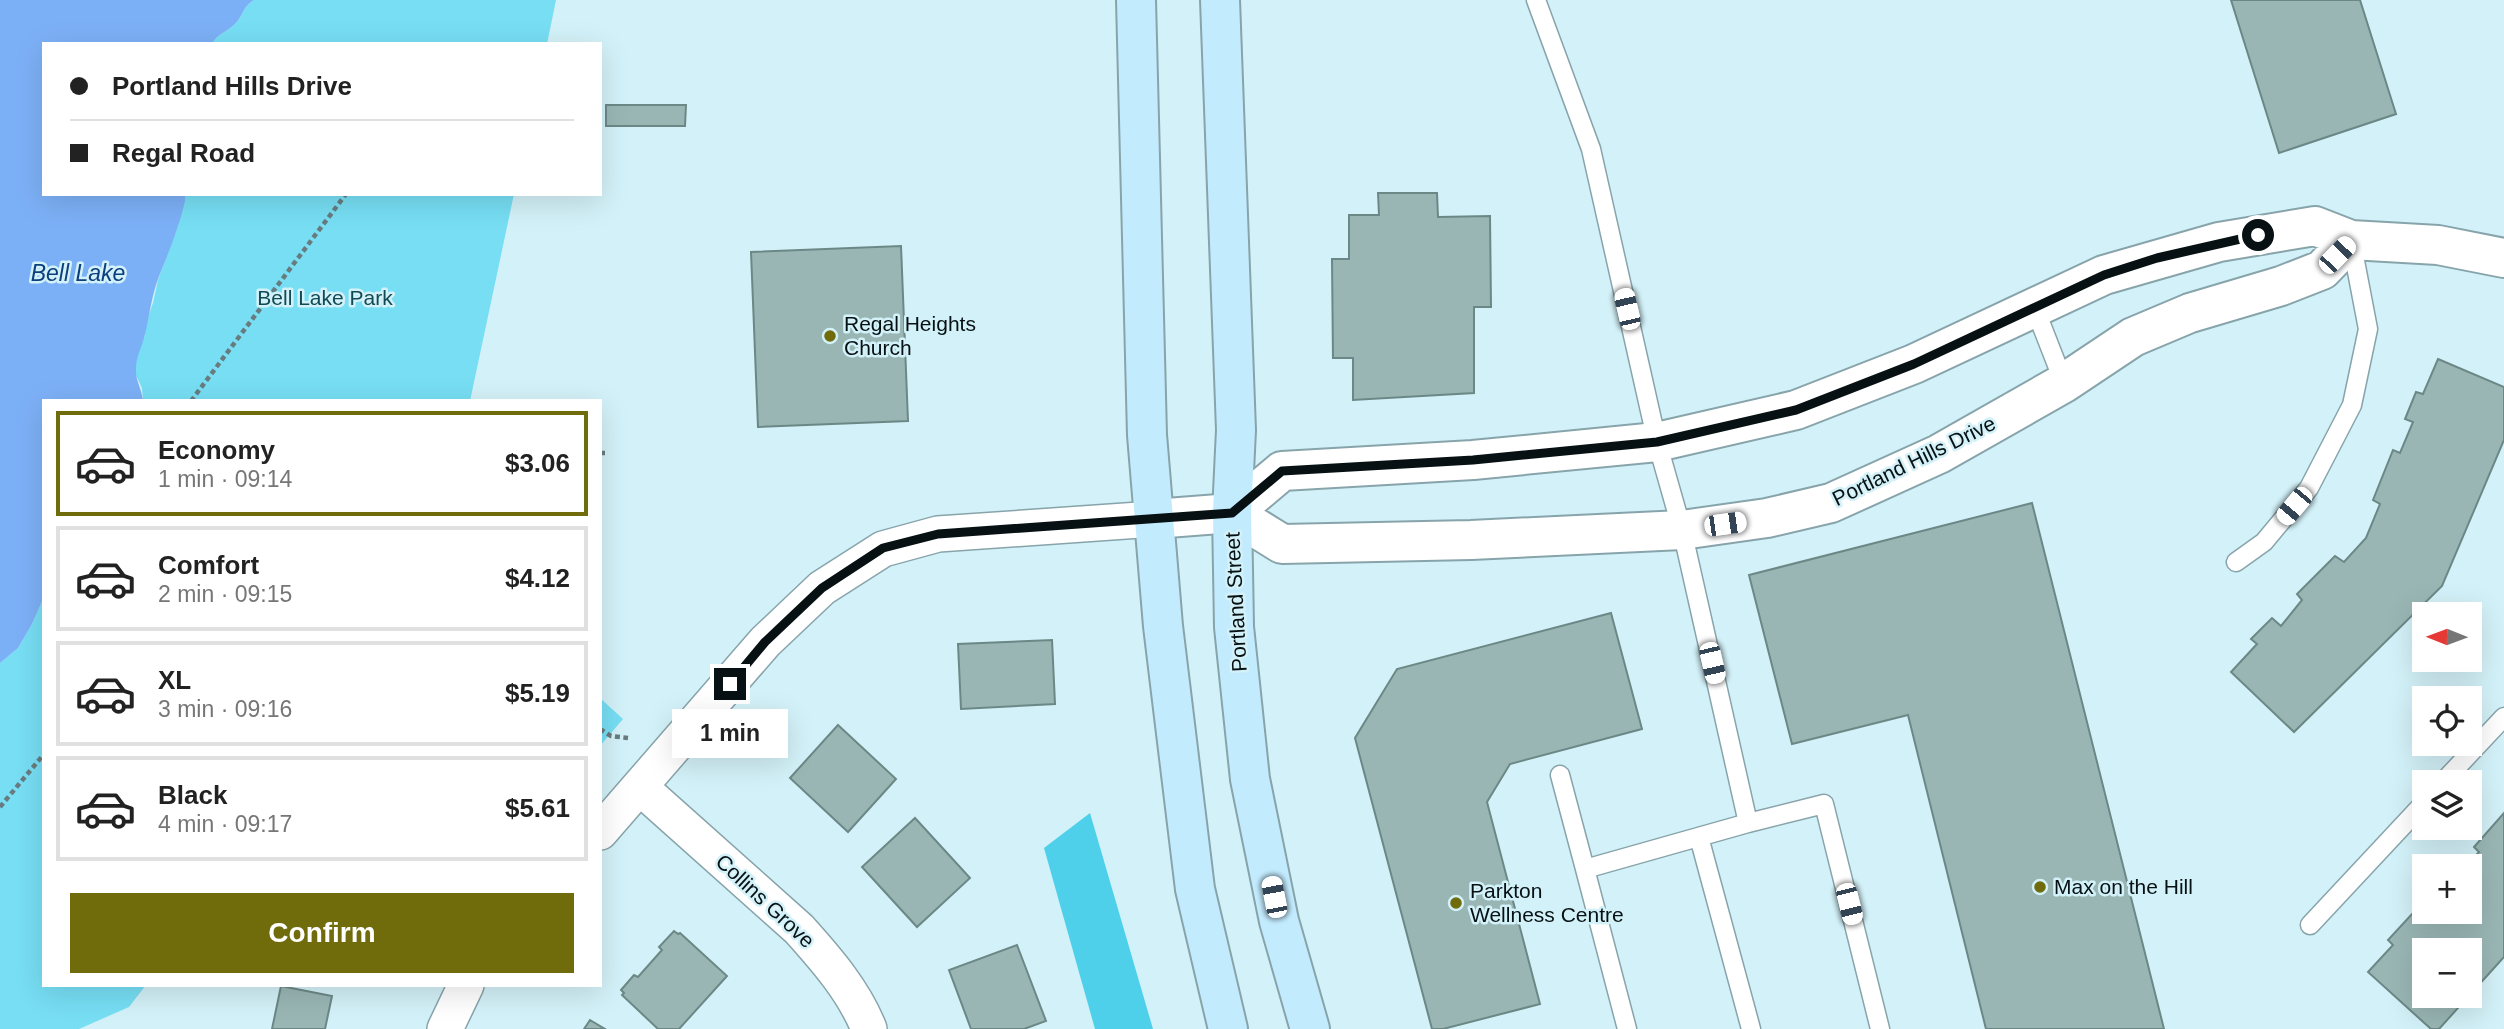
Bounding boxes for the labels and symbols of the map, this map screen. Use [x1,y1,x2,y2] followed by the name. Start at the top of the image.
[2242,219,2274,251] route start
[2315,233,2360,277] car
[31,260,125,286] water label: Bell Lake
[257,286,393,309] park label: Bell Lake Park
[1613,286,1642,332] car
[844,312,976,359] place label: Regal Heights Church
[822,328,838,344] marker: Regal Heights Church
[1828,411,1999,510] street label: Portland Hills Drive
[2273,483,2316,529] car
[1703,511,1748,537] car
[1220,531,1251,673] street label: Portland Street
[2412,602,2482,672] north arrow
[1698,640,1727,686] car
[714,668,746,700] route end
[672,708,788,758] callout: 1 min
[711,849,819,952] street label: Collins Grove
[1260,874,1289,920] car
[2054,875,2193,898] place label: Max on the Hill
[1470,879,1624,926] place label: Parkton Wellness Centre
[2032,879,2048,895] marker: Max on the Hill
[1834,881,1865,927] car
[1448,895,1464,911] marker: Parkton Wellness Centre

